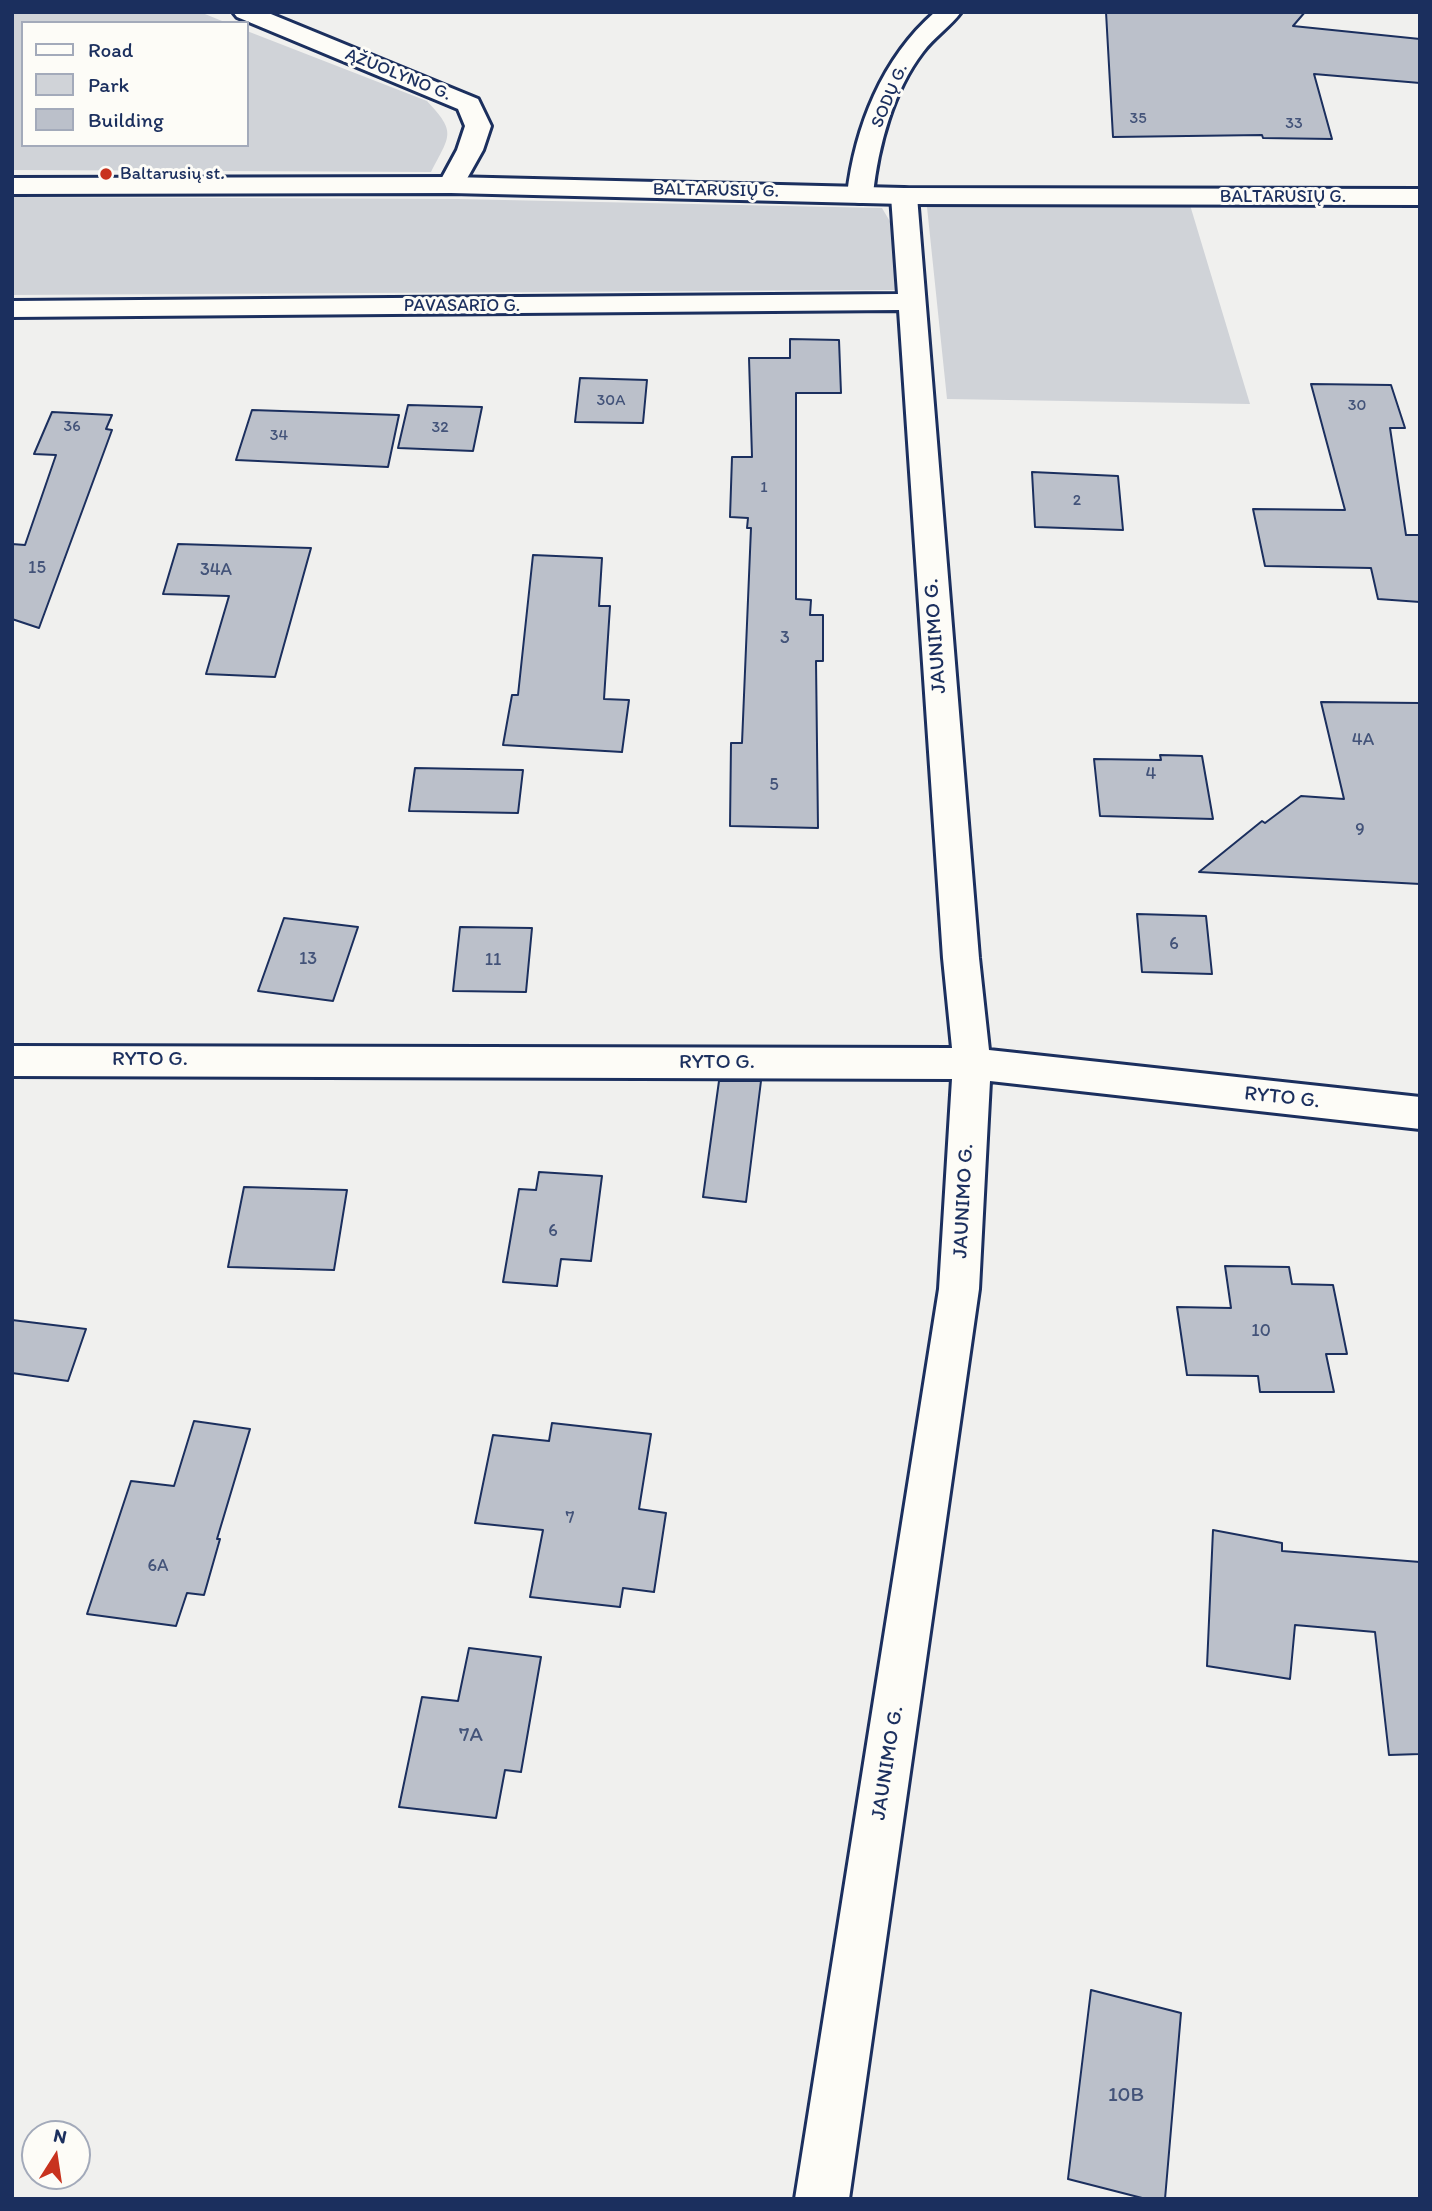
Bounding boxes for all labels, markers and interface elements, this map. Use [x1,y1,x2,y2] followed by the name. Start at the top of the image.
[21,21,248,147] legend
[88,37,133,62] text: Road
[342,44,454,106] street label: ĄŽUOLYNO G.
[867,61,913,131] street label: SODŲ G.
[88,72,129,97] text: Park
[88,107,164,132] text: Building
[1129,109,1147,129] house number: 35
[1285,114,1303,134] house number: 33
[120,163,225,185] place label: Baltarusių st.
[98,166,114,182] marker: Baltarusių st.
[653,179,779,203] street label: BALTARUSIŲ G.
[1220,186,1346,208] street label: BALTARUSIŲ G.
[404,295,520,317] street label: PAVASARIO G.
[597,391,625,411] house number: 30A
[1348,396,1366,416] house number: 30
[63,417,81,437] house number: 36
[431,418,449,438] house number: 32
[270,426,288,446] house number: 34
[760,478,768,498] house number: 1
[1073,491,1081,511] house number: 2
[28,557,46,579] house number: 15
[200,559,232,581] house number: 34A
[919,578,953,694] street label: JAUNIMO G.
[780,627,790,649] house number: 3
[1352,729,1374,751] house number: 4A
[1146,763,1156,785] house number: 4
[769,774,779,796] house number: 5
[1355,819,1365,841] house number: 9
[1169,933,1179,955] house number: 6
[299,948,317,970] house number: 13
[485,949,501,971] house number: 11
[112,1047,188,1073] street label: RYTO G.
[679,1050,755,1076] street label: RYTO G.
[1243,1081,1321,1115] street label: RYTO G.
[948,1143,980,1259] street label: JAUNIMO G.
[548,1220,558,1242] house number: 6
[1251,1320,1271,1342] house number: 10
[566,1507,574,1529] house number: 7
[147,1555,169,1577] house number: 6A
[867,1704,909,1822] street label: JAUNIMO G.
[459,1723,483,1749] house number: 7A
[1108,2083,1144,2109] house number: 10B
[21,2120,91,2190] north arrow
[51,2123,69,2149] text: N

